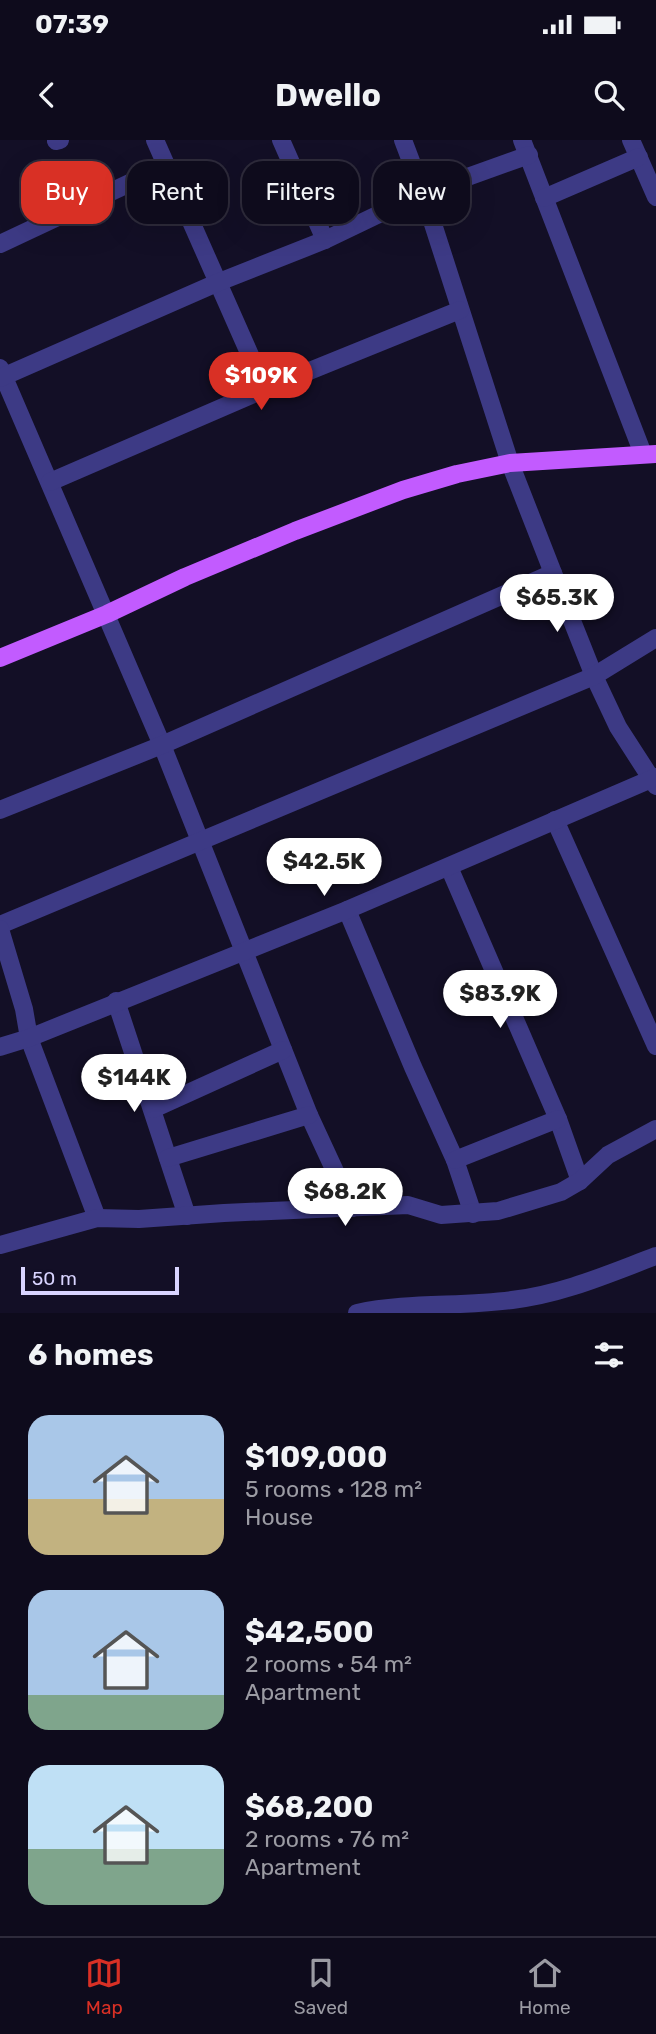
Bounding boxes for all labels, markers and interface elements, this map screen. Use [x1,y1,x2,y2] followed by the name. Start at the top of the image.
[35,9,109,40] text: 07:39
[28,76,66,114] icon: back
[275,76,381,114] text: Dwello
[590,76,628,114] icon: search
[21,161,113,224] chip: Buy
[127,161,228,224] chip: Rent
[242,161,359,224] chip: Filters
[373,161,470,224] chip: New
[212,352,310,412] pin: $109K
[225,361,297,389] text: $109K
[500,574,614,634] pin: $65.3K
[516,583,598,611] text: $65.3K
[267,838,381,898] pin: $42.5K
[283,847,365,875] text: $42.5K
[443,970,557,1030] pin: $83.9K
[459,979,541,1007] text: $83.9K
[85,1054,183,1114] pin: $144K
[97,1063,171,1091] text: $144K
[288,1168,402,1228] pin: $68.2K
[304,1177,386,1205] text: $68.2K
[21,1264,178,1296] scale bar
[32,1267,77,1290] text: 50 m
[590,1336,628,1374] icon: filters
[28,1337,154,1373] text: 6 homes
[245,1439,387,1475] text: $109,000
[84,1443,168,1527] icon: home
[245,1475,422,1503] text: 5 rooms · 128 m²
[245,1503,313,1531] text: House
[245,1614,374,1650] text: $42,500
[84,1618,168,1702] icon: home
[245,1650,412,1678] text: 2 rooms · 54 m²
[245,1678,361,1706] text: Apartment
[245,1789,373,1825] text: $68,200
[84,1793,168,1877] icon: home
[245,1825,409,1853] text: 2 rooms · 76 m²
[245,1853,361,1881] text: Apartment
[85,1954,123,2019] tab: Map
[294,1954,348,2019] tab: Saved
[519,1954,571,2019] tab: Home

